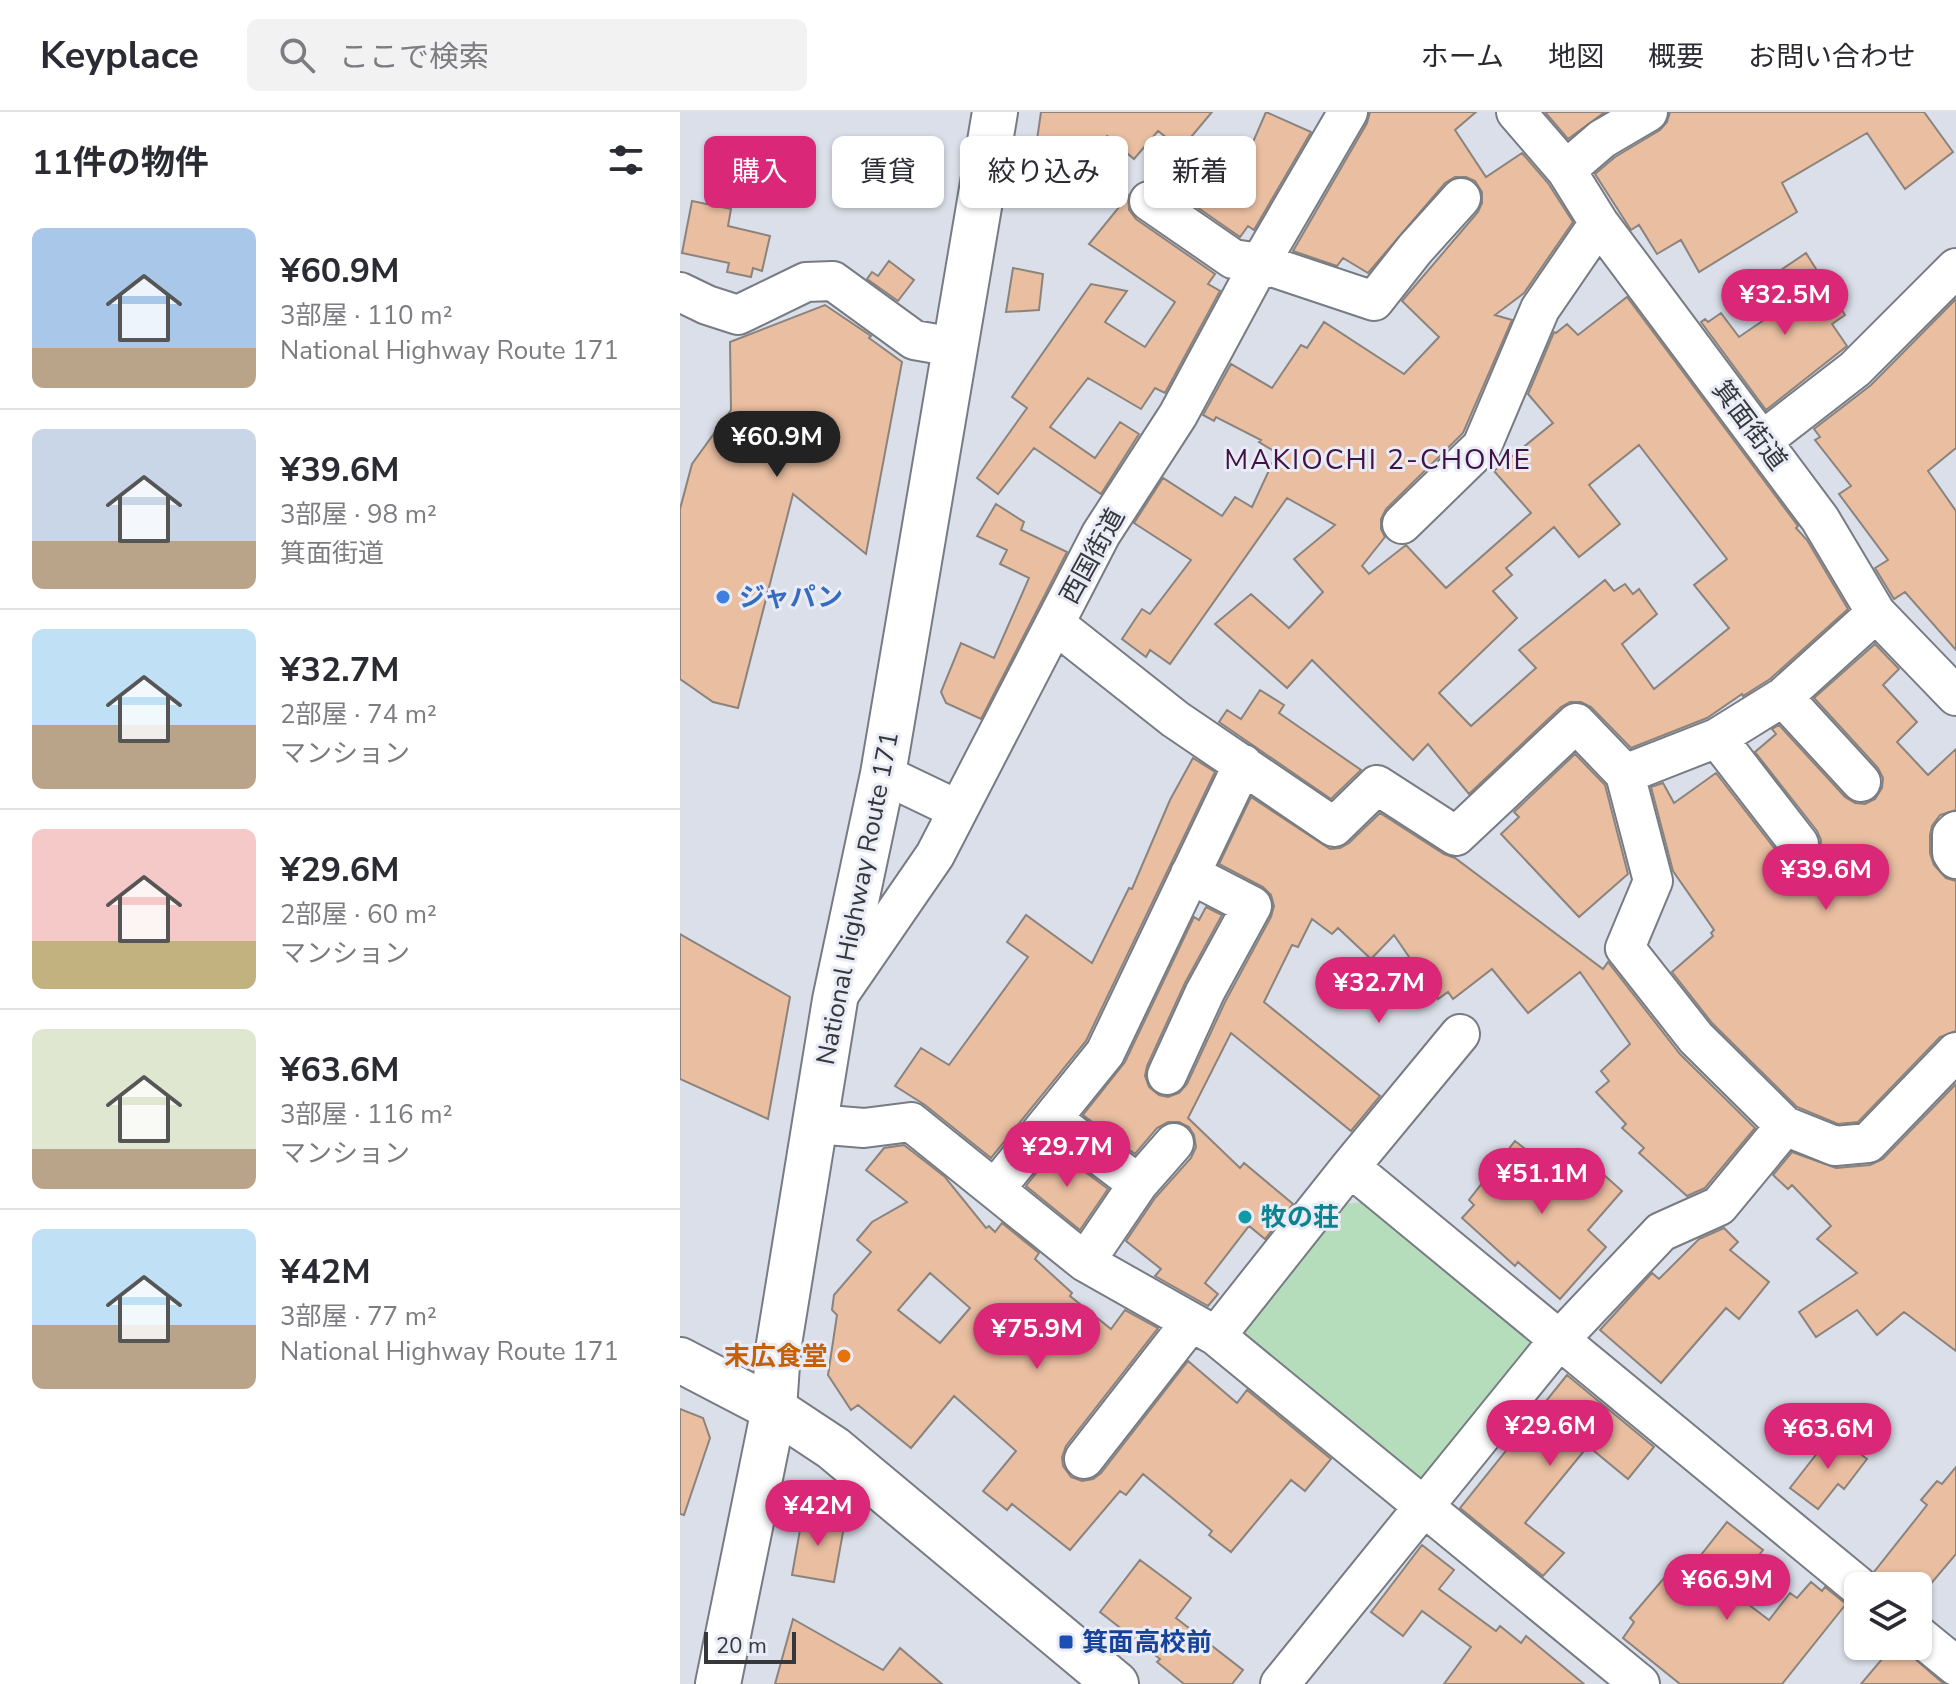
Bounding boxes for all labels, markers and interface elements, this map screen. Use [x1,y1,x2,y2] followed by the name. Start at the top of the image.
[247,19,807,91] search box
[40,30,199,81] text: Keyplace
[275,33,319,77] icon: search
[339,37,489,78] text: ここで検索
[1421,38,1504,76] text: ホーム
[1548,38,1604,76] text: 地図
[1648,38,1704,76] text: 概要
[1748,38,1916,76] text: お問い合わせ
[704,136,816,208] chip: 購入
[832,136,944,208] chip: 賃貸
[960,136,1128,208] chip: 絞り込み
[1144,136,1256,208] chip: 新着
[604,138,648,182] icon: filters
[32,140,209,186] text: 11件の物件
[280,248,400,294] text: ¥60.9M
[96,260,192,356] icon: home
[1720,269,1850,337] pin: ¥32.5M
[1739,277,1831,312] text: ¥32.5M
[280,298,453,333] text: 3部屋 · 110 m²
[280,333,619,368] text: National Highway Route 171
[1704,373,1795,477] street label: 箕面街道
[712,411,842,479] pin: ¥60.9M
[731,419,823,454] text: ¥60.9M
[1224,441,1532,479] district label: MAKIOCHI 2-CHOME
[280,447,400,493] text: ¥39.6M
[96,461,192,557] icon: home
[280,497,437,532] text: 3部屋 · 98 m²
[1052,502,1133,610] street label: 西国街道
[280,536,384,571] text: 箕面街道
[739,580,843,615] place label: ジャパン
[714,588,732,606] marker: ジャパン
[280,647,400,693] text: ¥32.7M
[96,661,192,757] icon: home
[280,697,437,732] text: 2部屋 · 74 m²
[808,728,907,1068] street label: National Highway Route 171
[280,736,410,771] text: マンション
[1761,844,1891,912] pin: ¥39.6M
[280,847,400,893] text: ¥29.6M
[1780,852,1872,887] text: ¥39.6M
[96,861,192,957] icon: home
[280,897,437,932] text: 2部屋 · 60 m²
[280,936,410,971] text: マンション
[1314,957,1444,1025] pin: ¥32.7M
[1333,965,1425,1000] text: ¥32.7M
[280,1047,400,1093] text: ¥63.6M
[96,1061,192,1157] icon: home
[280,1097,453,1132] text: 3部屋 · 116 m²
[1002,1121,1132,1189] pin: ¥29.7M
[1021,1129,1113,1164] text: ¥29.7M
[280,1136,410,1171] text: マンション
[1477,1148,1607,1216] pin: ¥51.1M
[1496,1156,1588,1191] text: ¥51.1M
[1261,1200,1339,1235] place label: 牧の荘
[1236,1208,1254,1226] marker: 牧の荘
[280,1249,371,1295] text: ¥42M
[96,1261,192,1357] icon: home
[280,1299,437,1334] text: 3部屋 · 77 m²
[972,1303,1102,1371] pin: ¥75.9M
[991,1311,1083,1346] text: ¥75.9M
[280,1334,619,1369] text: National Highway Route 171
[724,1339,828,1374] place label: 末広食堂
[835,1347,853,1365] marker: 末広食堂
[1485,1400,1615,1468] pin: ¥29.6M
[1763,1403,1893,1471] pin: ¥63.6M
[1504,1408,1596,1443] text: ¥29.6M
[1782,1411,1874,1446] text: ¥63.6M
[771,1480,865,1548] pin: ¥42M
[783,1488,853,1523] text: ¥42M
[1662,1554,1792,1622] pin: ¥66.9M
[1681,1562,1773,1597] text: ¥66.9M
[1844,1572,1932,1660] map controls
[1844,1572,1932,1660] button: layers
[1082,1625,1212,1660] place label: 箕面高校前
[704,1628,796,1664] scale bar
[716,1631,767,1661] text: 20 m
[1057,1633,1075,1651] marker: 箕面高校前

